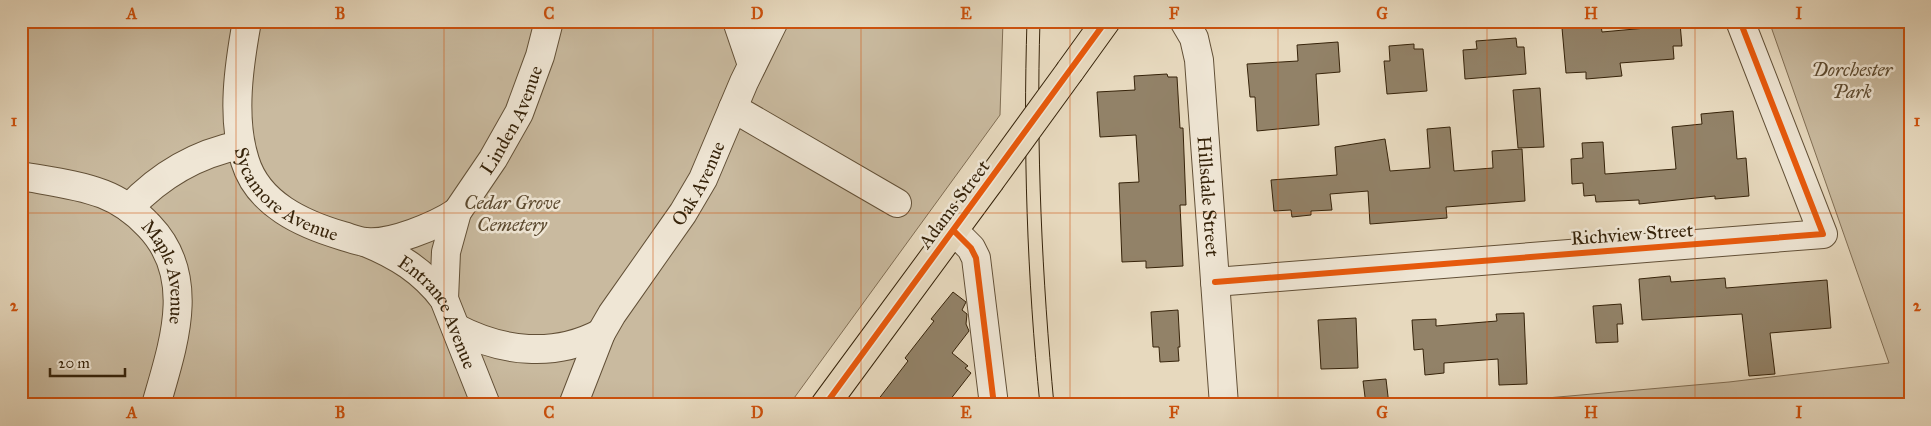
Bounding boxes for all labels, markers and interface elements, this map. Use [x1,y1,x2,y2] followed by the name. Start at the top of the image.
[126,4,138,23] text: A
[335,4,345,23] text: B
[544,4,555,23] text: C
[751,4,764,23] text: D
[960,4,972,23] text: E
[1169,4,1180,23] text: F
[1376,4,1388,23] text: G
[1584,4,1598,23] text: H
[1796,4,1803,23] text: I
[1811,58,1894,103] park label: Dorchester Park
[475,62,547,179] street label: Linden Avenue
[11,111,18,130] text: 1
[1914,111,1921,130] text: 1
[1193,135,1225,258] street label: Hillsdale Street
[666,137,729,230] street label: Oak Avenue
[230,145,341,245] street label: Sycamore Avenue
[913,155,995,253] street label: Adams Street
[464,191,561,236] park label: Cedar Grove Cemetery
[137,214,189,326] street label: Maple Avenue
[1570,218,1694,250] street label: Richview Street
[394,250,482,372] street label: Entrance Avenue
[10,296,19,315] text: 2
[1913,296,1922,315] text: 2
[50,346,125,378] scale bar
[58,354,90,372] text: 20 m
[126,403,138,422] text: A
[335,403,345,422] text: B
[544,403,555,422] text: C
[751,403,764,422] text: D
[960,403,972,422] text: E
[1169,403,1180,422] text: F
[1376,403,1388,422] text: G
[1584,403,1598,422] text: H
[1796,403,1803,422] text: I

